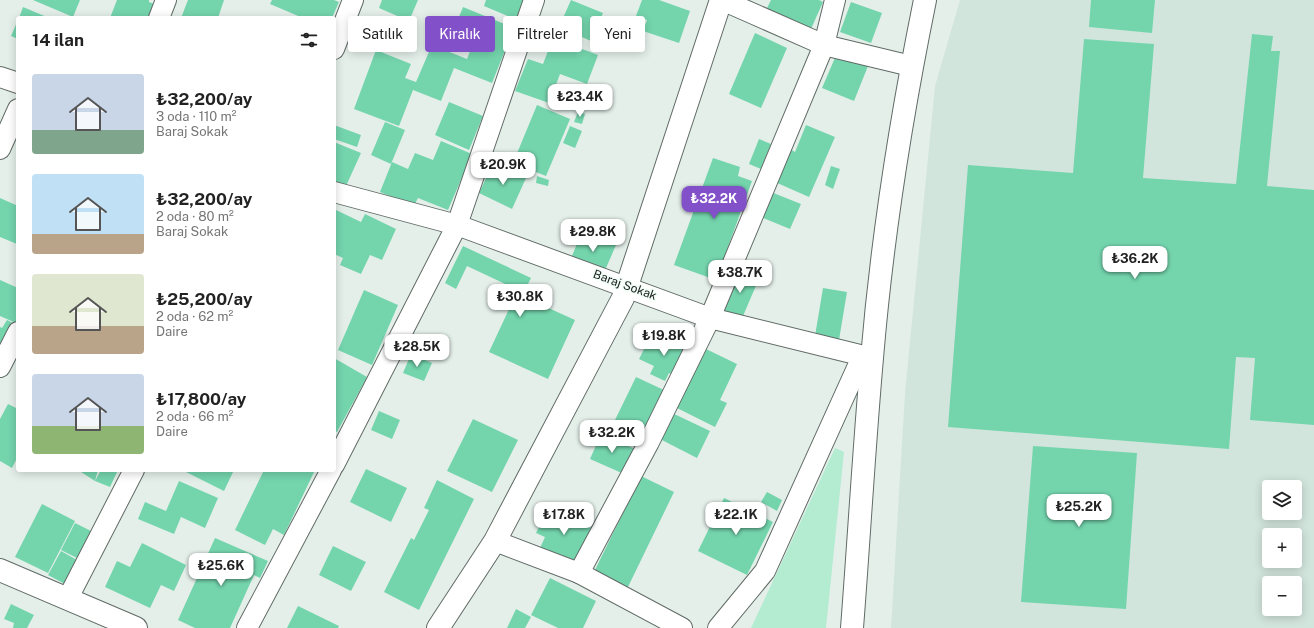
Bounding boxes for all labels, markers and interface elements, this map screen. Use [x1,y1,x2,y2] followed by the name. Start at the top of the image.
[348,16,417,52] chip: Satılık
[425,16,495,52] chip: Kiralık
[503,16,582,52] chip: Filtreler
[590,16,645,52] chip: Yeni
[298,29,320,51] icon: filters
[32,30,84,50] text: 14 ilan
[547,84,613,118] pin: ₺23.4K
[156,89,252,109] text: ₺32,200/ay
[557,89,603,104] text: ₺23.4K
[64,90,112,138] icon: home
[156,109,236,124] text: 3 oda · 110 m²
[156,124,228,139] text: Baraj Sokak
[470,152,536,186] pin: ₺20.9K
[480,157,526,172] text: ₺20.9K
[681,186,747,220] pin: ₺32.2K
[156,189,252,209] text: ₺32,200/ay
[64,190,112,238] icon: home
[691,191,737,206] text: ₺32.2K
[156,209,234,224] text: 2 oda · 80 m²
[560,219,626,253] pin: ₺29.8K
[156,224,228,239] text: Baraj Sokak
[570,224,616,239] text: ₺29.8K
[1102,246,1168,280] pin: ₺36.2K
[1111,251,1159,266] text: ₺36.2K
[707,260,773,294] pin: ₺38.7K
[717,265,763,280] text: ₺38.7K
[591,267,659,303] street label: Baraj Sokak
[487,284,553,318] pin: ₺30.8K
[156,289,252,309] text: ₺25,200/ay
[496,289,544,304] text: ₺30.8K
[64,290,112,338] icon: home
[156,309,233,324] text: 2 oda · 62 m²
[631,323,697,357] pin: ₺19.8K
[156,324,188,339] text: Daire
[642,328,686,343] text: ₺19.8K
[384,334,450,368] pin: ₺28.5K
[393,339,441,354] text: ₺28.5K
[156,389,246,409] text: ₺17,800/ay
[64,390,112,438] icon: home
[156,409,234,424] text: 2 oda · 66 m²
[579,420,645,454] pin: ₺32.2K
[156,424,188,439] text: Daire
[589,425,635,440] text: ₺32.2K
[1262,480,1302,616] map controls
[1262,480,1302,520] button: layers
[1046,494,1112,528] pin: ₺25.2K
[1056,499,1102,514] text: ₺25.2K
[531,502,597,536] pin: ₺17.8K
[703,502,769,536] pin: ₺22.1K
[543,507,585,522] text: ₺17.8K
[714,507,758,522] text: ₺22.1K
[1262,528,1302,568] button: +
[188,553,254,587] pin: ₺25.6K
[198,558,244,573] text: ₺25.6K
[1262,576,1302,616] button: −

